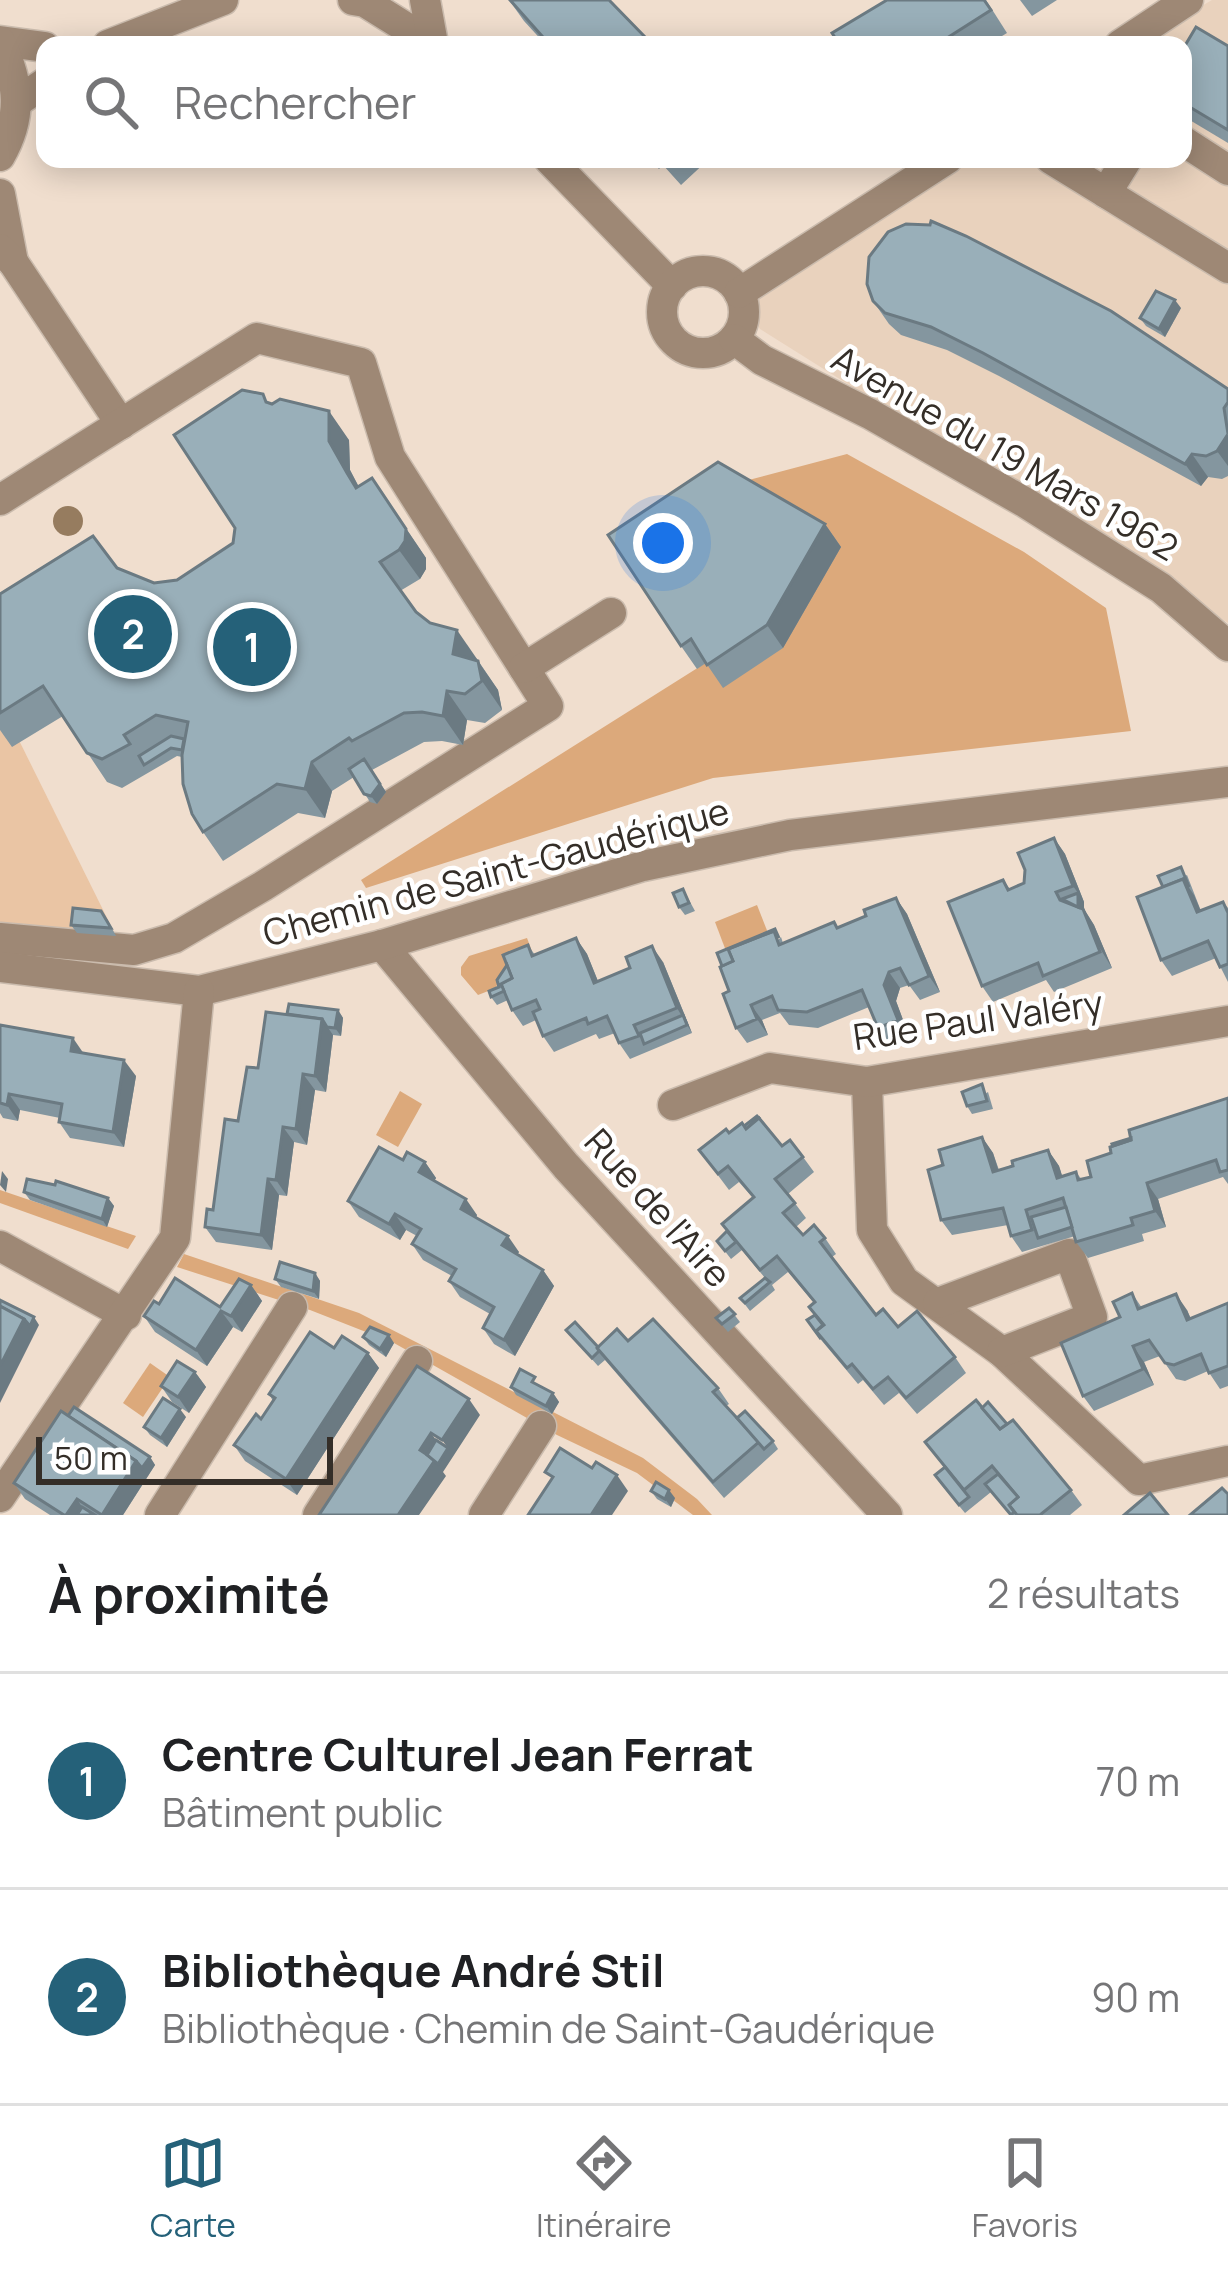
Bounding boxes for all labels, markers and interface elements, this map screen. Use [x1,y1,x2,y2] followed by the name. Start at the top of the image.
[36,36,1192,168] search box
[78,69,144,135] icon: search
[174,71,417,133] text: Rechercher
[823,333,1187,572] street label: Avenue du 19 Mars 1962
[633,513,693,573] your location
[94,589,172,679] pin: 2
[213,602,291,692] pin: 1
[257,786,734,957] street label: Chemin de Saint-Gaudérique
[850,978,1106,1061] street label: Rue Paul Valéry
[574,1118,743,1297] street label: Rue de l'Aire
[36,1431,333,1484] scale bar
[54,1435,128,1480] text: 50 m
[48,1559,330,1628] text: À proximité
[987,1566,1180,1620] text: 2 résultats
[162,1723,754,1785] text: Centre Culturel Jean Ferrat
[78,1754,96,1808] text: 1
[1096,1754,1180,1808] text: 70 m
[162,1785,443,1839] text: Bâtiment public
[162,1939,665,2001] text: Bibliothèque André Stil
[75,1970,99,2024] text: 2
[1091,1970,1180,2024] text: 90 m
[162,2001,935,2055] text: Bibliothèque · Chemin de Saint-Gaudérique
[150,2130,236,2247] tab: Carte
[536,2130,672,2247] tab: Itinéraire
[972,2130,1078,2247] tab: Favoris

